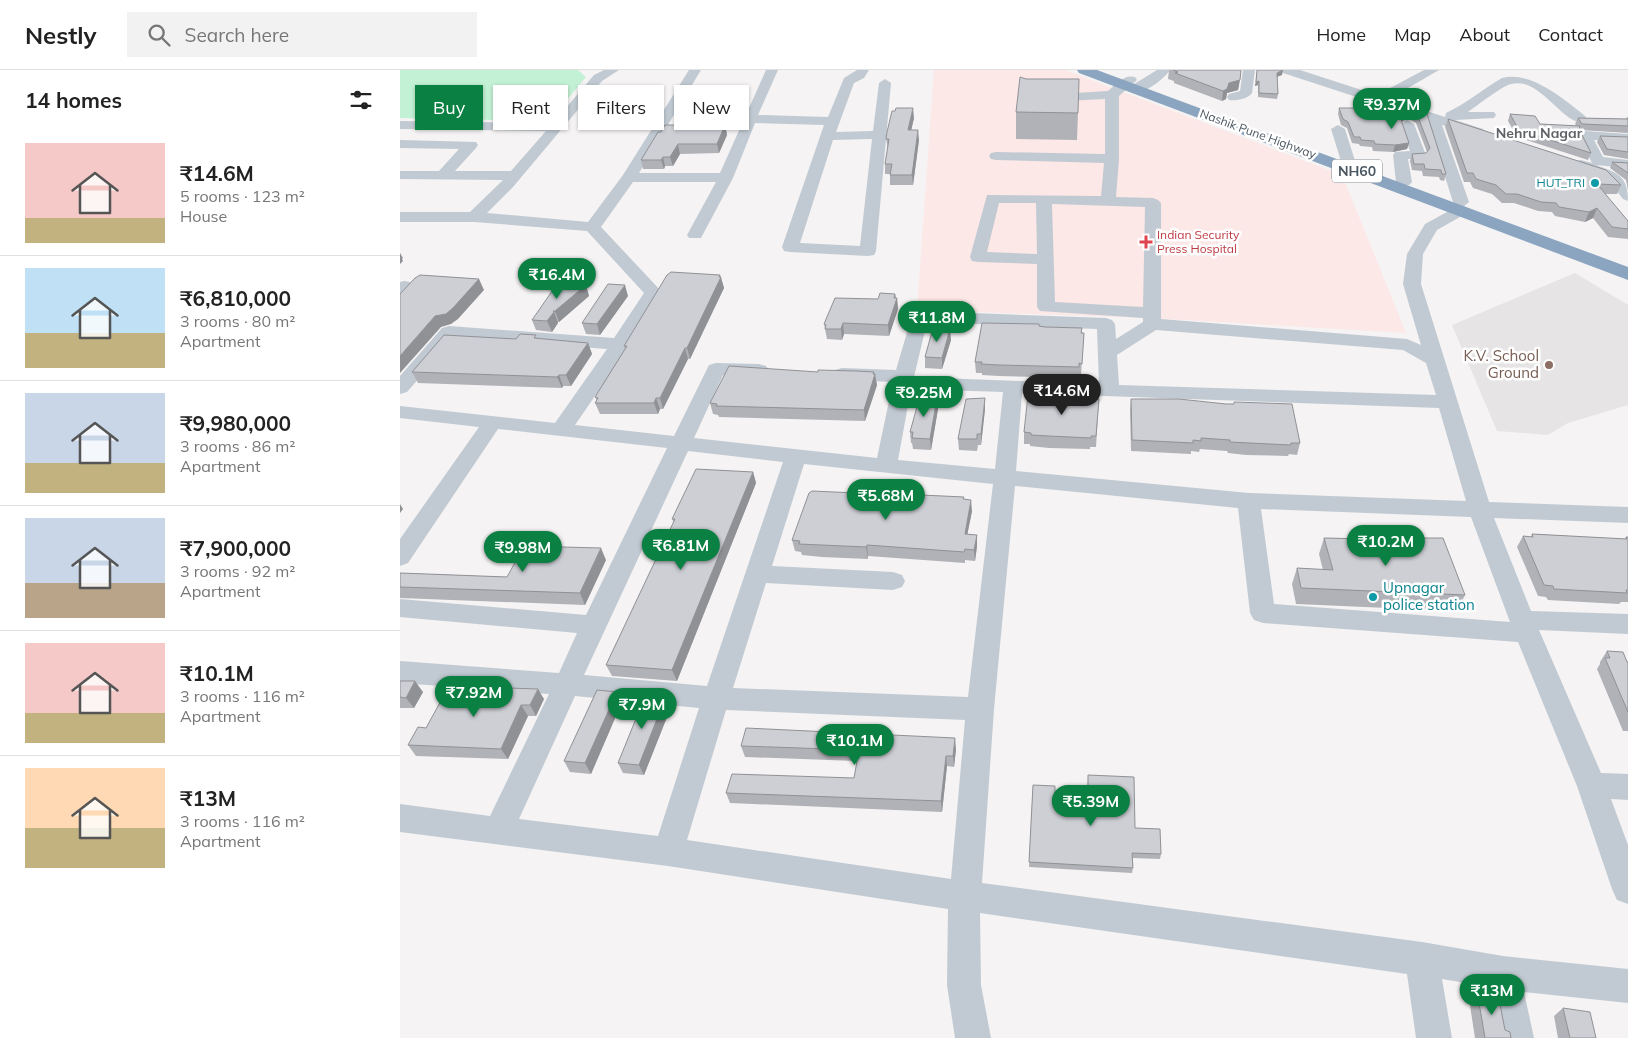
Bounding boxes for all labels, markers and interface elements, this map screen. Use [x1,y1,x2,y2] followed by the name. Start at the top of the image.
[127,12,477,57] search box
[25,20,97,50] text: Nestly
[145,21,173,49] icon: search
[185,23,289,47] text: Search here
[1316,23,1366,46] text: Home
[1394,23,1431,46] text: Map
[1459,23,1510,46] text: About
[1538,23,1603,46] text: Contact
[415,85,483,130] chip: Buy
[493,85,568,130] chip: Rent
[578,85,664,130] chip: Filters
[674,85,749,130] chip: New
[347,86,375,114] icon: filters
[25,87,122,113] text: 14 homes
[1351,88,1433,130] pin: ₹9.37M
[1364,94,1420,114] text: ₹9.37M
[1198,105,1319,162] street label: Nashik Pune Highway
[1496,124,1583,142] district label: Nehru Nagar
[180,160,254,186] text: ₹14.6M
[1332,160,1382,182] road number: NH60
[65,163,125,223] icon: home
[1537,175,1585,190] place label: HUT_TRI
[1589,177,1601,189] marker: HUT_TRI
[180,186,305,206] text: 5 rooms · 123 m²
[180,206,227,226] text: House
[1157,227,1240,256] place label: Indian Security Press Hospital
[1139,235,1153,249] marker: Indian Security Press Hospital
[516,258,598,300] pin: ₹16.4M
[529,264,585,284] text: ₹16.4M
[180,285,291,311] text: ₹6,810,000
[65,288,125,348] icon: home
[896,300,978,343] pin: ₹11.8M
[909,307,965,327] text: ₹11.8M
[180,311,295,331] text: 3 rooms · 80 m²
[180,331,261,351] text: Apartment
[1463,346,1539,382] place label: K.V. School Ground
[1543,359,1555,371] marker: K.V. School Ground
[1021,374,1103,416] pin: ₹14.6M
[883,376,965,418] pin: ₹9.25M
[1034,380,1090,400] text: ₹14.6M
[896,382,952,402] text: ₹9.25M
[180,410,291,436] text: ₹9,980,000
[65,413,125,473] icon: home
[180,436,295,456] text: 3 rooms · 86 m²
[180,456,261,476] text: Apartment
[845,478,927,521] pin: ₹5.68M
[858,485,914,505] text: ₹5.68M
[1345,524,1427,567] pin: ₹10.2M
[640,528,722,571] pin: ₹6.81M
[482,530,564,573] pin: ₹9.98M
[1358,531,1414,551] text: ₹10.2M
[180,535,291,561] text: ₹7,900,000
[653,535,709,555] text: ₹6.81M
[495,537,551,557] text: ₹9.98M
[65,538,125,598] icon: home
[180,561,295,581] text: 3 rooms · 92 m²
[1383,578,1475,614] place label: Upnagar police station
[180,581,261,601] text: Apartment
[1367,591,1379,603] marker: Upnagar police station
[180,660,254,686] text: ₹10.1M
[65,663,125,723] icon: home
[433,676,515,718] pin: ₹7.92M
[446,682,502,702] text: ₹7.92M
[180,686,305,706] text: 3 rooms · 116 m²
[607,688,677,730] pin: ₹7.9M
[619,694,665,714] text: ₹7.9M
[180,706,261,726] text: Apartment
[814,724,896,766] pin: ₹10.1M
[827,730,883,750] text: ₹10.1M
[1050,784,1132,827] pin: ₹5.39M
[180,785,236,811] text: ₹13M
[65,788,125,848] icon: home
[1063,791,1119,811] text: ₹5.39M
[180,811,305,831] text: 3 rooms · 116 m²
[180,831,261,851] text: Apartment
[1462,974,1522,1016] pin: ₹13M
[1471,980,1513,1000] text: ₹13M

